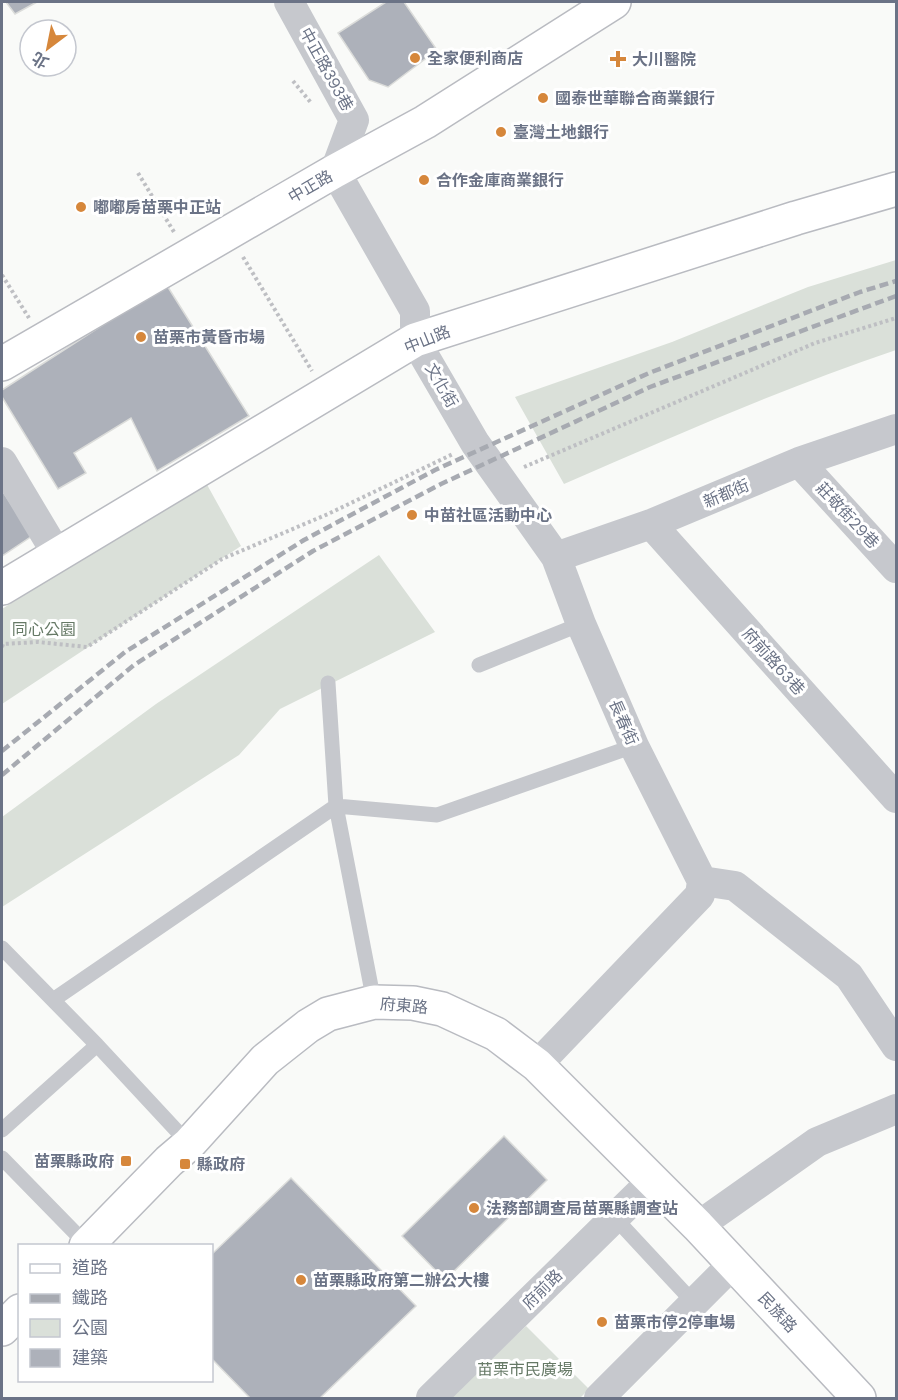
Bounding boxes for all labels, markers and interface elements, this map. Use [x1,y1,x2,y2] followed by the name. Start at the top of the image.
[18,18,78,78] north arrow
[295,24,358,115] street label: 中正路393巷
[28,47,53,73] text: 北
[427,48,523,69] place label: 全家便利商店
[632,49,696,70] place label: 大川醫院
[609,50,627,68] marker: 大川醫院
[408,51,422,65] marker: 全家便利商店
[555,88,715,109] place label: 國泰世華聯合商業銀行
[536,91,550,105] marker: 國泰世華聯合商業銀行
[513,122,609,143] place label: 臺灣土地銀行
[494,125,508,139] marker: 臺灣土地銀行
[284,165,336,208] street label: 中正路
[436,170,564,191] place label: 合作金庫商業銀行
[417,173,431,187] marker: 合作金庫商業銀行
[93,197,221,218] place label: 嘟嘟房苗栗中正站
[74,200,88,214] marker: 嘟嘟房苗栗中正站
[401,321,453,358] street label: 中山路
[153,327,265,348] place label: 苗栗市黃昏市場
[134,330,148,344] marker: 苗栗市黃昏市場
[420,359,463,411] street label: 文化街
[700,474,752,513] street label: 新都街
[812,478,884,553] street label: 莊敬街29巷
[424,505,552,526] place label: 中苗社區活動中心
[405,508,419,522] marker: 中苗社區活動中心
[12,619,76,640] park label: 同心公園
[738,623,809,699] street label: 府前路63巷
[604,696,643,748] street label: 長春街
[379,993,429,1018] street label: 府東路
[34,1151,114,1172] place label: 苗栗縣政府
[119,1154,133,1168] marker: 苗栗縣政府
[197,1154,245,1175] place label: 縣政府
[178,1157,192,1171] marker: 縣政府
[486,1198,678,1219] place label: 法務部調查局苗栗縣調查站
[467,1201,481,1215] marker: 法務部調查局苗栗縣調查站
[18,1244,213,1382] legend
[72,1256,108,1280] text: 道路
[518,1265,567,1314] street label: 府前路
[313,1270,489,1291] place label: 苗栗縣政府第二辦公大樓
[294,1273,308,1287] marker: 苗栗縣政府第二辦公大樓
[72,1286,108,1310] text: 鐵路
[754,1288,802,1337] street label: 民族路
[614,1312,735,1333] place label: 苗栗市停2停車場
[595,1315,609,1329] marker: 苗栗市停2停車場
[72,1316,108,1340] text: 公園
[72,1346,108,1370] text: 建築
[477,1359,573,1380] park label: 苗栗市民廣場

